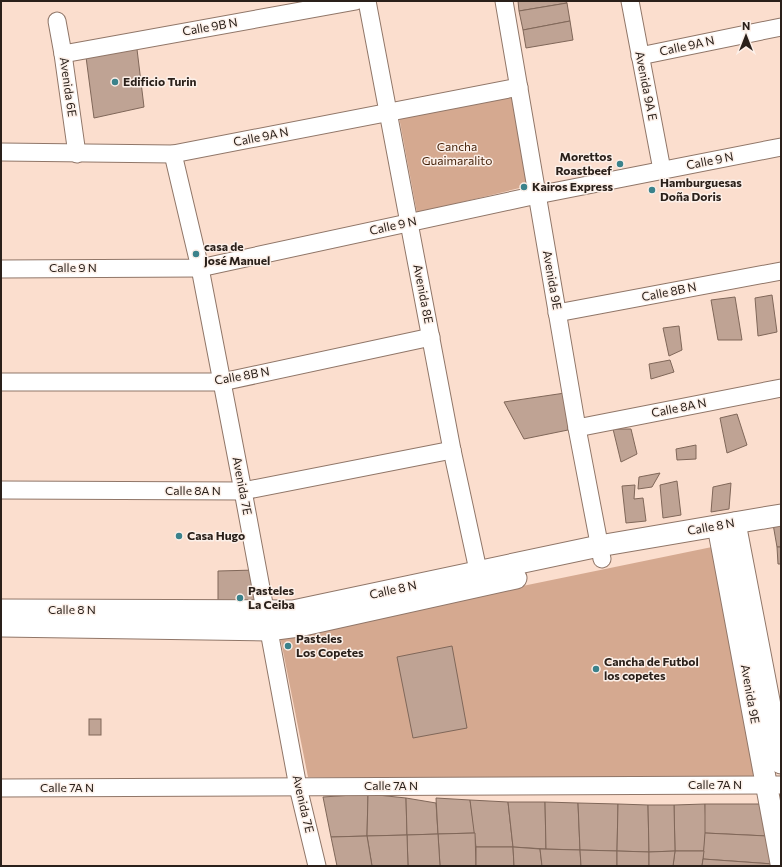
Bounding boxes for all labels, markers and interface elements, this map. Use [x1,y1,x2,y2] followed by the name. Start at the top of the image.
[181,14,238,38] street label: Calle 9B N
[726,16,766,56] north arrow
[742,19,750,32] text: N
[658,32,716,58] street label: Calle 9A N
[633,50,661,122] street label: Avenida 9A E
[58,56,80,118] street label: Avenida 6E
[123,74,197,88] place label: Edificio Turin
[110,77,120,87] marker: Edificio Turin
[232,124,290,148] street label: Calle 9A N
[422,139,492,167] park label: Cancha Guaimaralito
[555,149,612,177] place label: Morettos Roastbeef
[685,149,735,171] street label: Calle 9 N
[615,159,625,169] marker: Morettos Roastbeef
[660,175,742,203] place label: Hamburguesas Doña Doris
[532,179,613,193] place label: Kairos Express
[519,182,529,192] marker: Kairos Express
[647,185,657,195] marker: Hamburguesas Doña Doris
[368,213,418,237] street label: Calle 9 N
[204,239,270,268] place label: casa de José Manuel
[191,249,201,259] marker: casa de José Manuel
[541,249,565,311] street label: Avenida 9E
[49,260,97,274] street label: Calle 9 N
[411,263,437,325] street label: Avenida 8E
[640,279,697,303] street label: Calle 8B N
[213,363,270,387] street label: Calle 8B N
[650,395,708,419] street label: Calle 8A N
[230,456,255,516] street label: Avenida 7E
[165,483,221,497] street label: Calle 8A N
[686,515,736,537] street label: Calle 8 N
[187,528,245,542] place label: Casa Hugo
[174,531,184,541] marker: Casa Hugo
[368,577,418,601] street label: Calle 8 N
[248,583,295,611] place label: Pasteles La Ceiba
[235,593,245,603] marker: Pasteles La Ceiba
[48,602,96,616] street label: Calle 8 N
[296,631,364,659] place label: Pasteles Los Copetes
[283,641,293,651] marker: Pasteles Los Copetes
[604,654,699,682] place label: Cancha de Futbol los copetes
[739,663,763,725] street label: Avenida 9E
[591,664,601,674] marker: Cancha de Futbol los copetes
[291,773,317,834] street label: Avenida 7E
[688,777,742,791] street label: Calle 7A N
[364,778,418,792] street label: Calle 7A N
[40,780,94,794] street label: Calle 7A N

